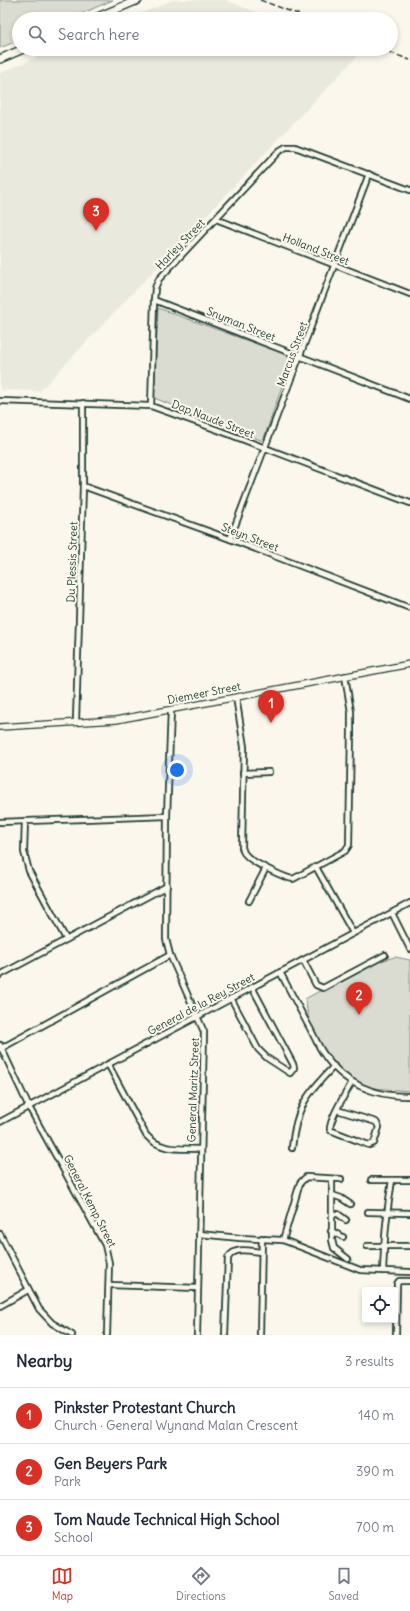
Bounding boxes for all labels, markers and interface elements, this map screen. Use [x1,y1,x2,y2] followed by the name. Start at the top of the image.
[12,12,398,56] search box
[26,23,48,45] icon: search
[58,25,139,44] text: Search here
[83,198,109,231] pin: 3
[152,215,208,272] street label: Harley Street
[281,230,352,268] street label: Holland Street
[205,304,278,344] street label: Snyman Street
[274,319,310,389] street label: Marcus Street
[170,397,257,441] street label: Dap Naude Street
[219,520,281,554] street label: Steyn Street
[64,521,80,603] street label: Du Plessis Street
[166,679,242,707] street label: Diemeer Street
[258,690,284,723] pin: 1
[167,760,187,780] your location
[145,970,257,1038] street label: General de la Rey Street
[346,982,372,1015] pin: 2
[184,1037,202,1143] street label: General Maritz Street
[61,1152,120,1250] street label: General Kemp Street
[362,1287,398,1323] map controls
[362,1287,398,1323] button: locate
[16,1350,72,1372] text: Nearby
[345,1353,394,1370] text: 3 results
[54,1398,236,1417] text: Pinkster Protestant Church
[26,1407,32,1424] text: 1
[358,1407,394,1424] text: 140 m
[54,1417,298,1434] text: Church · General Wynand Malan Crescent
[54,1454,167,1473] text: Gen Beyers Park
[25,1463,33,1480] text: 2
[356,1463,394,1480] text: 390 m
[54,1473,81,1490] text: Park
[54,1510,280,1529] text: Tom Naude Technical High School
[25,1519,33,1536] text: 3
[356,1519,394,1536] text: 700 m
[54,1529,93,1546] text: School
[51,1565,73,1603] tab: Map
[176,1565,226,1603] tab: Directions
[328,1565,359,1603] tab: Saved

